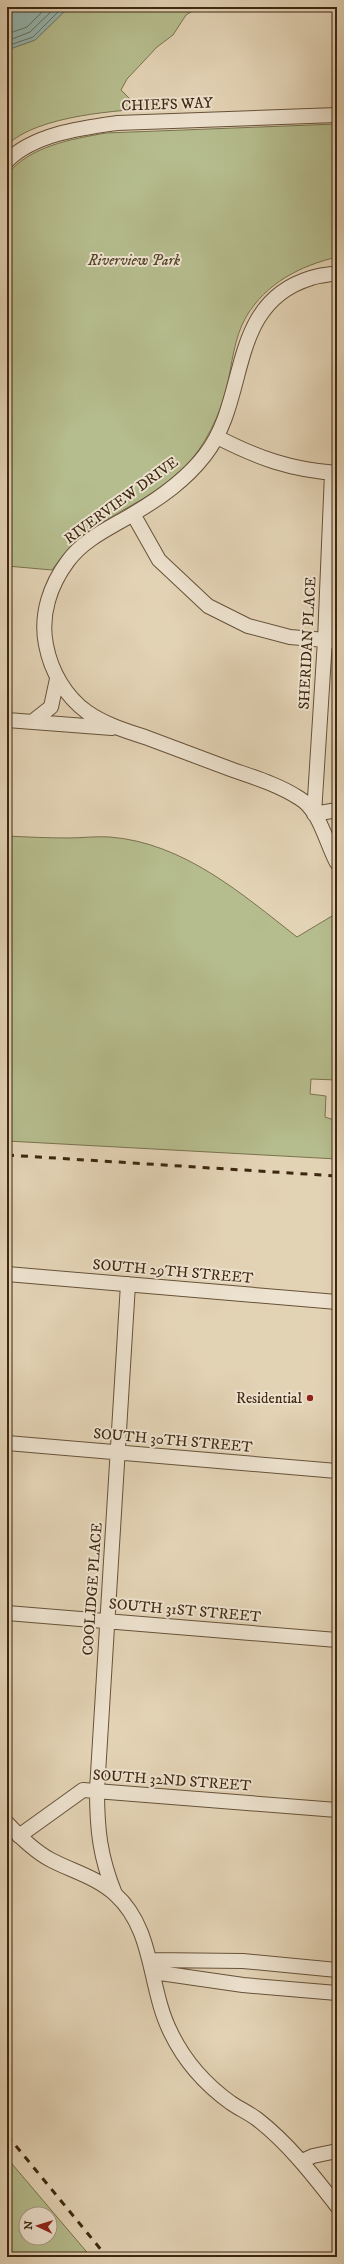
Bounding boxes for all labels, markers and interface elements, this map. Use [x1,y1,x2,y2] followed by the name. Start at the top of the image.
[121,93,214,116] street label: CHIEFS WAY
[87,251,181,270] park label: Riverview Park
[60,452,182,548] street label: RIVERVIEW DRIVE
[295,576,320,710] street label: SHERIDAN PLACE
[92,1255,255,1288] street label: SOUTH 29TH STREET
[236,1389,302,1408] place label: Residential
[305,1393,315,1403] marker: Residential
[93,1424,254,1457] street label: SOUTH 30TH STREET
[78,1521,107,1656] street label: COOLIDGE PLACE
[108,1594,262,1627] street label: SOUTH 31ST STREET
[92,1765,252,1796] street label: SOUTH 32ND STREET
[18,2206,58,2246] north arrow
[22,2220,36,2230] text: N

